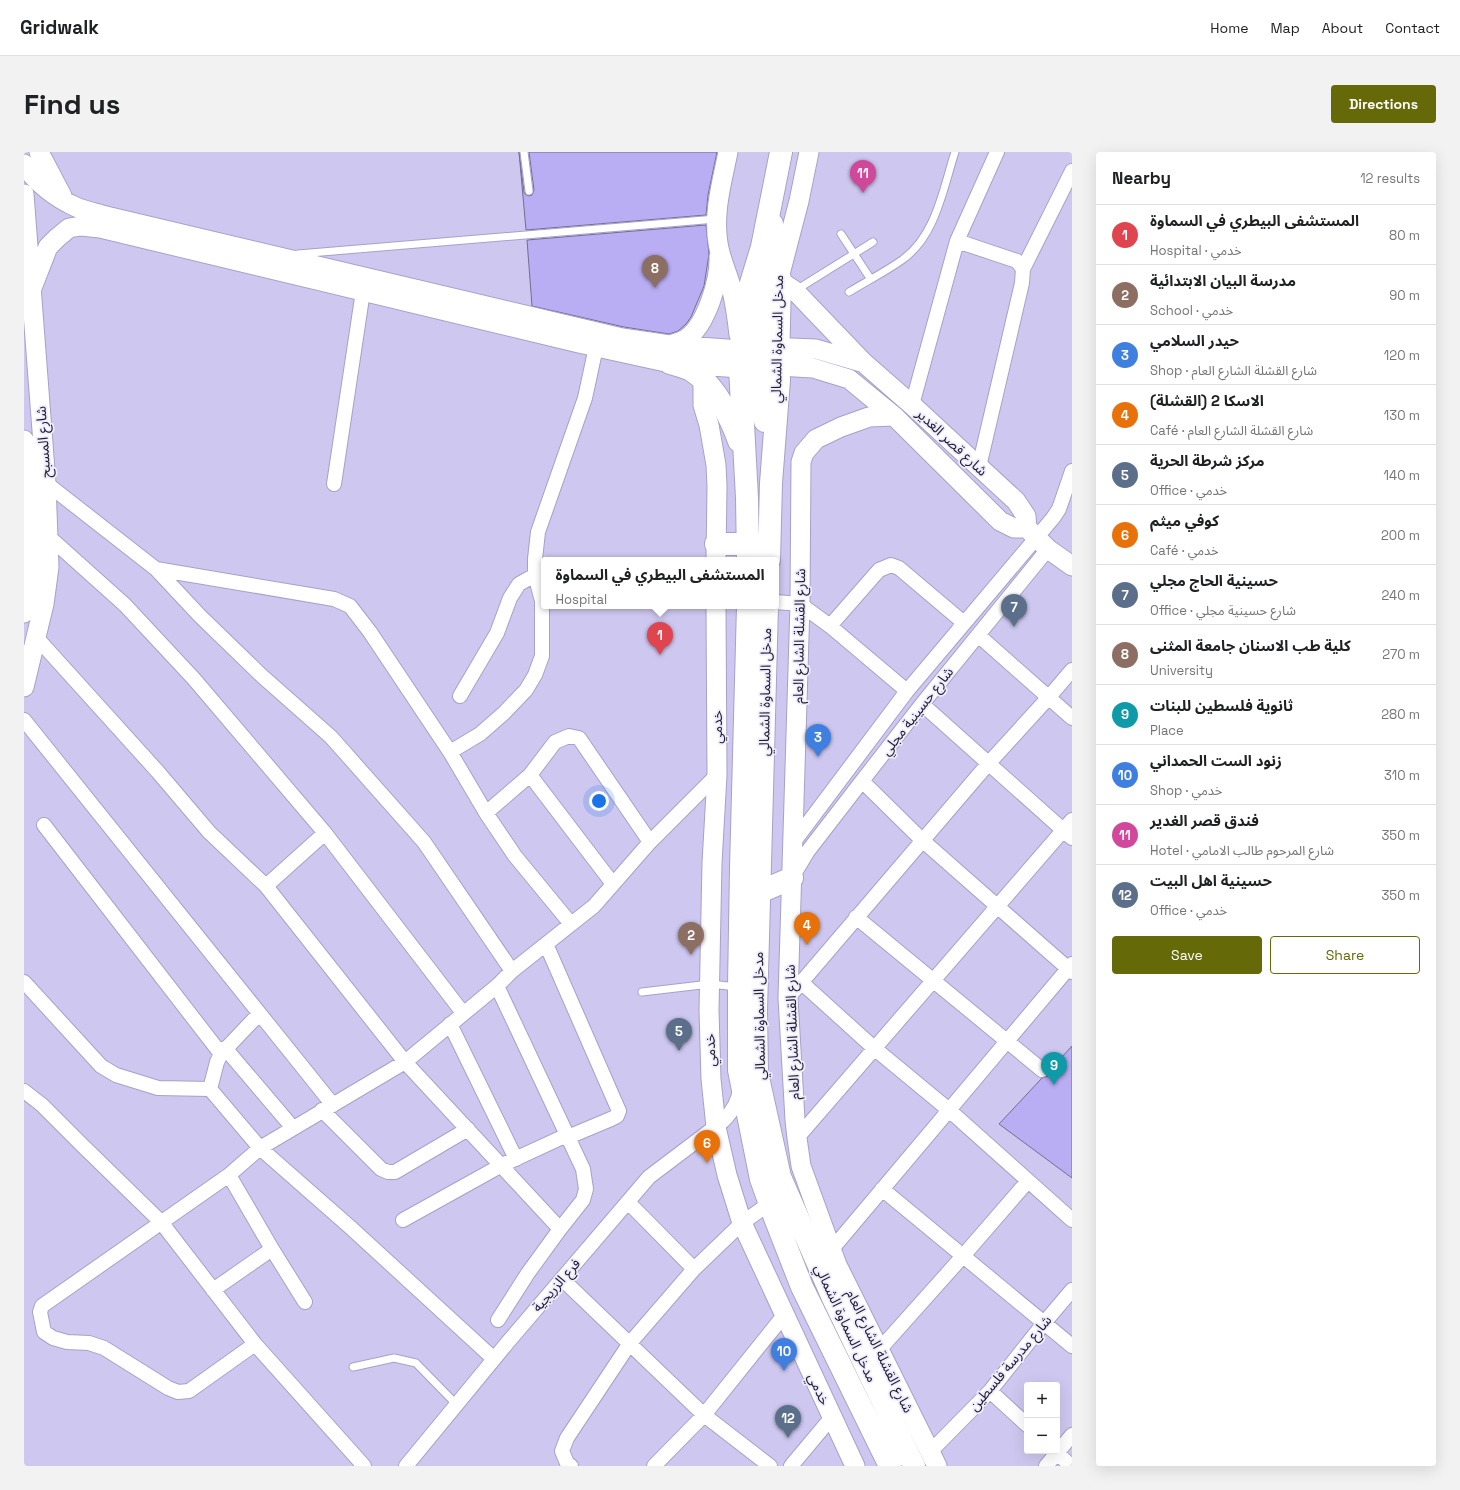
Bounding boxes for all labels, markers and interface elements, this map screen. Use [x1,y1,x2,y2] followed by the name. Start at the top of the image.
[20,15,99,40] text: Gridwalk
[1210,19,1248,37] text: Home
[1270,19,1300,37] text: Map
[1322,19,1363,37] text: About
[1385,19,1440,37] text: Contact
[1331,85,1436,123] button: Directions
[24,86,121,122] text: Find us
[850,160,876,193] pin: 11
[1112,167,1171,189] text: Nearby
[1360,170,1420,187] text: 12 results
[1150,211,1359,230] text: المستشفى البيطري في السماوة
[1122,227,1128,244] text: 1
[1389,227,1420,244] text: 80 m
[1150,242,1242,259] text: Hospital · خدمي
[642,255,668,288] pin: 8
[1150,271,1296,290] text: مدرسة البيان الابتدائية
[767,275,789,403] street label: مدخل السماوة الشمالي
[1121,287,1129,304] text: 2
[1389,287,1420,304] text: 90 m
[1150,302,1233,319] text: School · خدمي
[1150,331,1239,350] text: حيدر السلامي
[1121,347,1129,364] text: 3
[1384,347,1420,364] text: 120 m
[1150,362,1317,379] text: Shop · شارع القشلة الشارع العام
[1150,391,1264,410] text: الاسكا 2 (القشلة)
[910,404,991,481] street label: شارع قصر الغدير
[32,405,56,478] street label: شارع المسبح
[1121,407,1129,424] text: 4
[1384,407,1420,424] text: 130 m
[1150,422,1313,439] text: Café · شارع القشلة الشارع العام
[1150,451,1264,470] text: مركز شرطة الحرية
[1121,467,1129,484] text: 5
[1384,467,1420,484] text: 140 m
[1150,482,1227,499] text: Office · خدمي
[1150,511,1219,530] text: كوفي ميثم
[1121,527,1129,544] text: 6
[1381,527,1420,544] text: 200 m
[1150,542,1219,559] text: Café · خدمي
[541,557,779,609] popup
[556,565,765,584] text: المستشفى البيطري في السماوة
[789,568,811,704] street label: شارع القشلة الشارع العام
[1150,571,1278,590] text: حسينية الحاج مجلي
[1121,587,1129,604] text: 7
[1382,587,1420,604] text: 240 m
[556,591,607,608] text: Hospital
[1001,594,1027,627] pin: 7
[1150,602,1296,619] text: Office · شارع حسينية مجلي
[647,622,673,655] pin: 1
[755,628,777,756] street label: مدخل السماوة الشمالي
[1150,636,1351,655] text: كلية طب الاسنان جامعة المثنى
[1121,646,1129,663] text: 8
[1382,646,1420,663] text: 270 m
[1150,662,1213,679] text: University
[877,663,959,760] street label: شارع حسينية مجلي
[1150,696,1293,715] text: ثانوية فلسطين للبنات
[1121,706,1129,723] text: 9
[1381,706,1420,723] text: 280 m
[708,710,728,744] street label: خدمي
[1150,722,1184,739] text: Place
[805,724,831,757] pin: 3
[1150,751,1282,770] text: زنود الست الحمداني
[1118,767,1132,784] text: 10
[1384,767,1420,784] text: 310 m
[1150,782,1222,799] text: Shop · خدمي
[589,791,609,811] your location
[1150,811,1259,830] text: فندق قصر الغدير
[1119,827,1131,844] text: 11
[1382,827,1420,844] text: 350 m
[1150,842,1334,859] text: Hotel · شارع المرحوم طالب الامامي
[1150,871,1272,890] text: حسينية اهل البيت
[1118,887,1132,904] text: 12
[1382,887,1420,904] text: 350 m
[1150,902,1227,919] text: Office · خدمي
[794,912,820,945] pin: 4
[678,922,704,955] pin: 2
[1112,936,1262,974] button: Save
[1270,936,1420,974] button: Share
[749,952,771,1080] street label: مدخل السماوة الشمالي
[781,964,805,1100] street label: شارع القشلة الشارع العام
[666,1018,692,1051] pin: 5
[700,1033,722,1067] street label: خدمي
[1041,1052,1067,1085] pin: 9
[694,1130,720,1163] pin: 6
[528,1255,586,1317] street label: فرع الزريجية
[809,1261,881,1386] street label: مدخل السماوة الشمالي
[840,1286,918,1417] street label: شارع القشلة الشارع العام
[965,1311,1057,1416] street label: شارع مدرسة فلسطين
[771,1338,797,1371] pin: 10
[802,1370,834,1409] street label: خدمي
[1024,1382,1060,1454] map controls
[1024,1382,1060,1418] button: +
[775,1405,801,1438] pin: 12
[1024,1418,1060,1454] button: −

